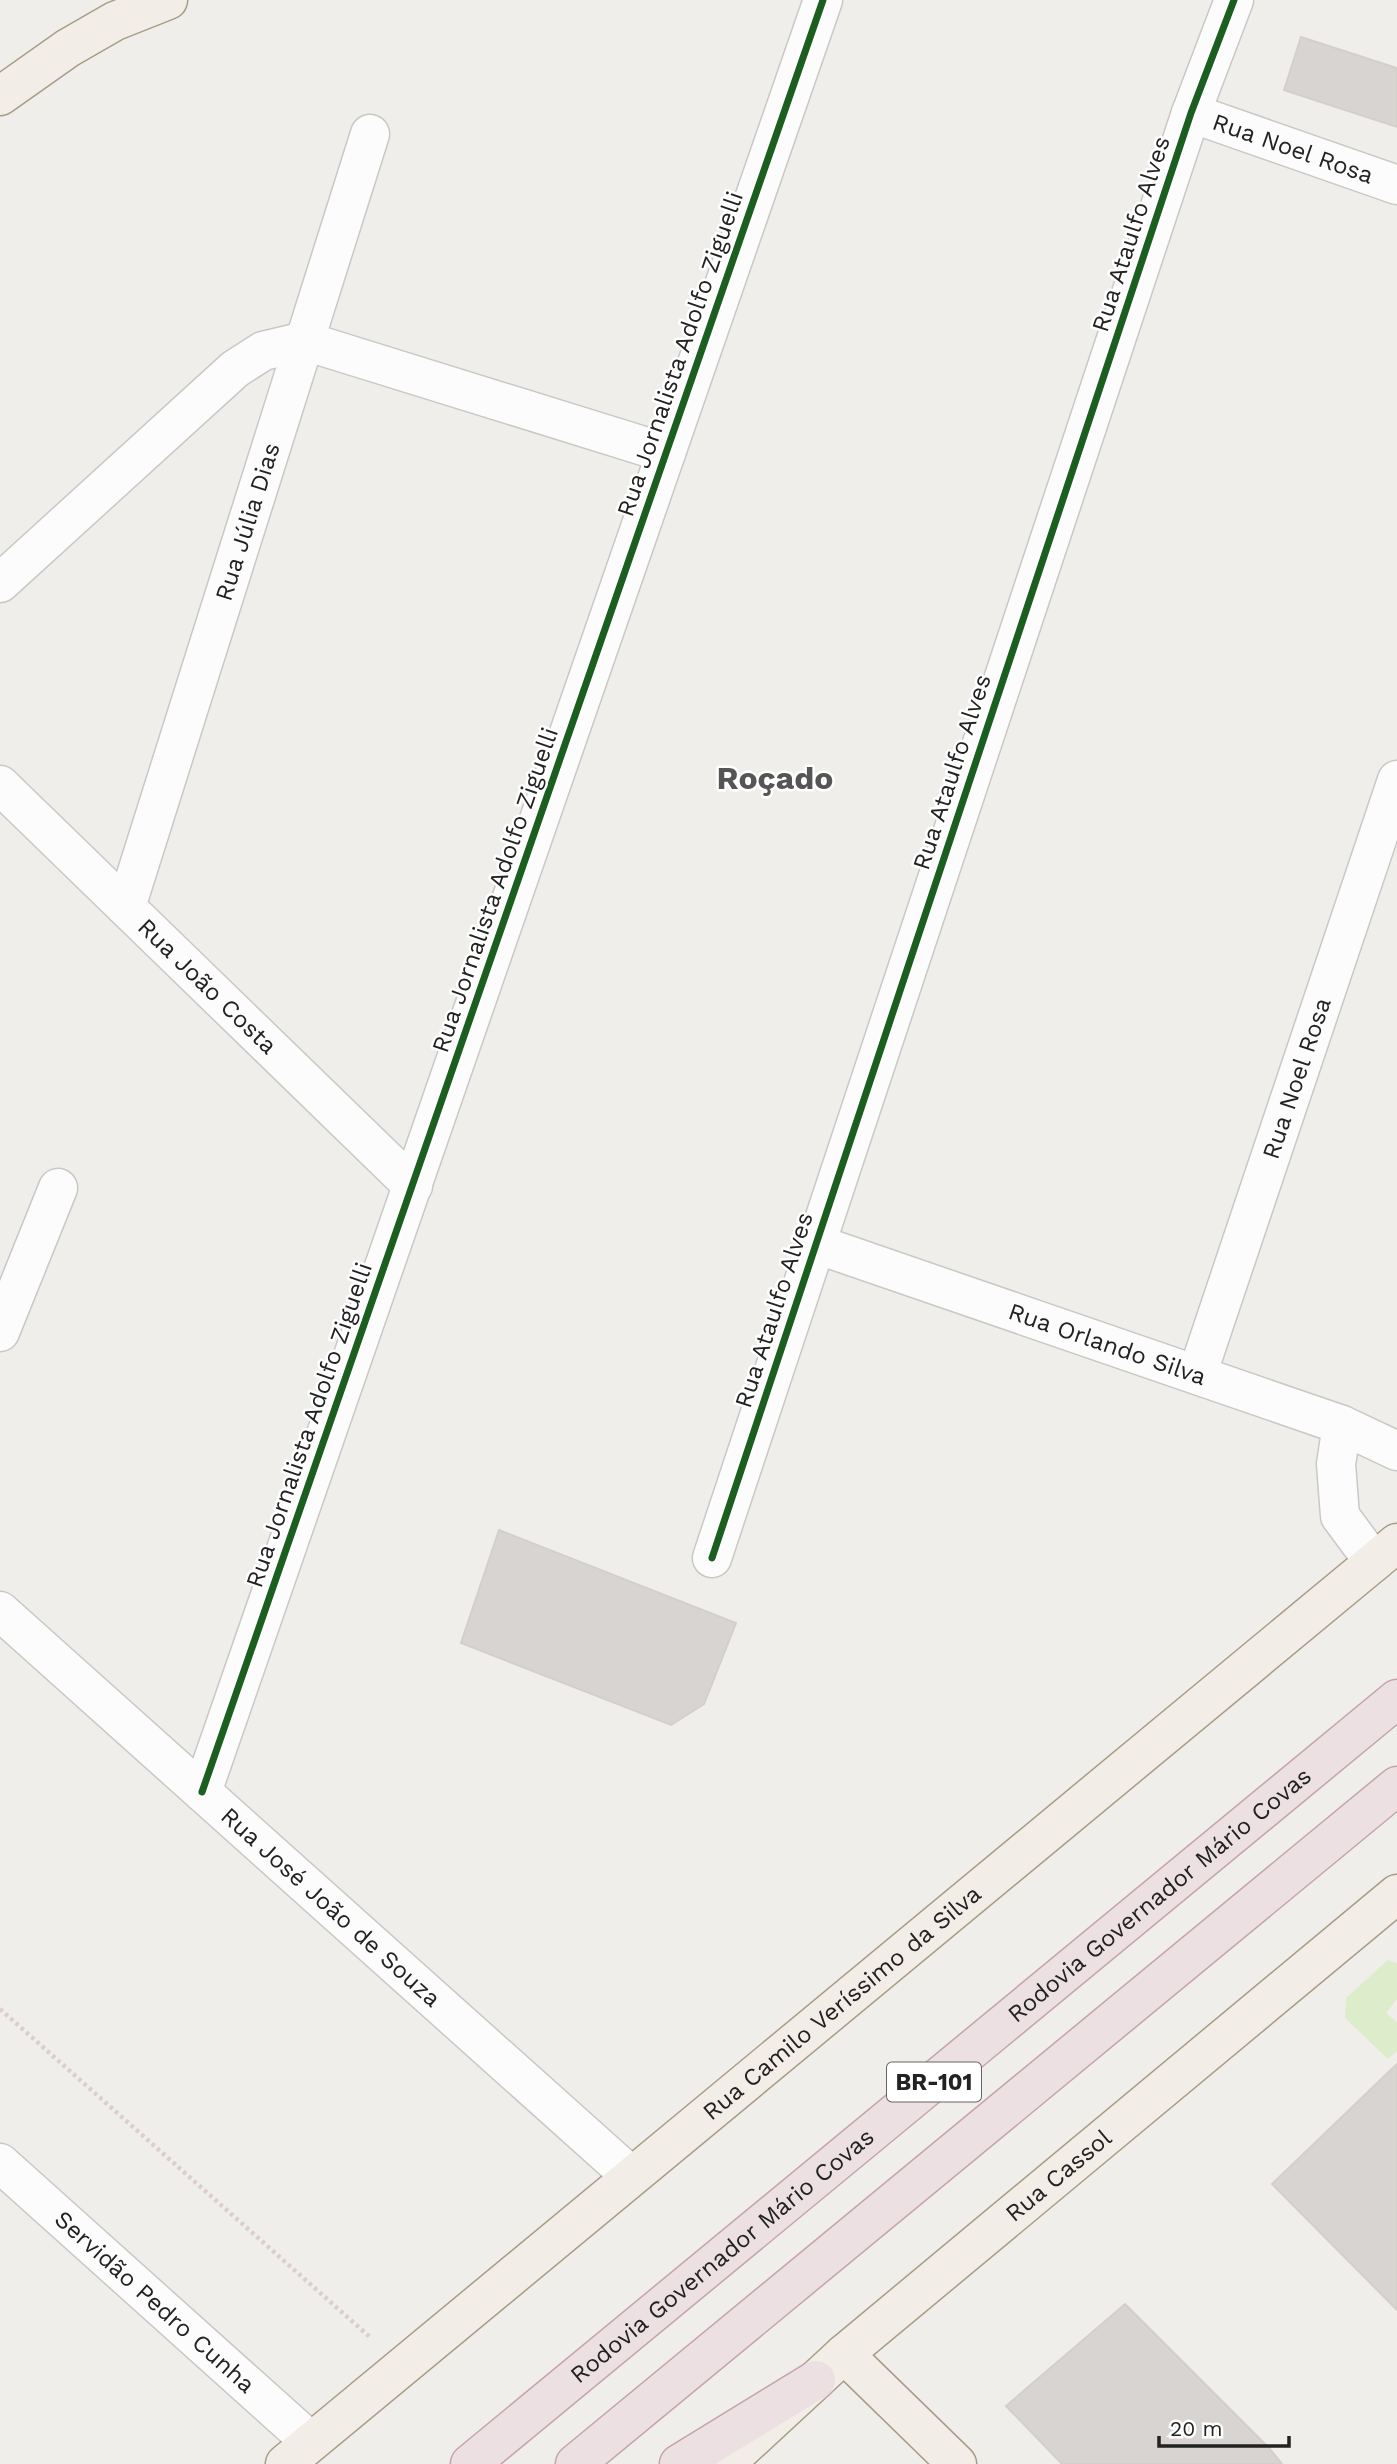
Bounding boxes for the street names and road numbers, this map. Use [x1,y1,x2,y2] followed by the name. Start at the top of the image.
[1209,108,1377,190] street label: Rua Noel Rosa
[1086,133,1176,335] street label: Rua Ataulfo Alves
[611,188,749,520] street label: Rua Jornalista Adolfo Ziguelli
[210,439,286,604] street label: Rua Júlia Dias
[907,671,997,873] street label: Rua Ataulfo Alves
[426,724,564,1056] street label: Rua Jornalista Adolfo Ziguelli
[132,913,283,1060] street label: Rua João Costa
[1257,994,1337,1163] street label: Rua Noel Rosa
[729,1209,819,1411] street label: Rua Ataulfo Alves
[240,1259,378,1591] street label: Rua Jornalista Adolfo Ziguelli
[1005,1297,1210,1391] street label: Rua Orlando Silva
[1002,1762,1317,2028] street label: Rodovia Governador Mário Covas
[215,1802,446,2013] street label: Rua José João de Souza
[697,1880,986,2126] street label: Rua Camilo Veríssimo da Silva
[887,2062,981,2102] road number: BR-101
[565,2123,880,2389] street label: Rodovia Governador Mário Covas
[1000,2123,1117,2228] street label: Rua Cassol
[49,2205,261,2399] street label: Servidão Pedro Cunha

